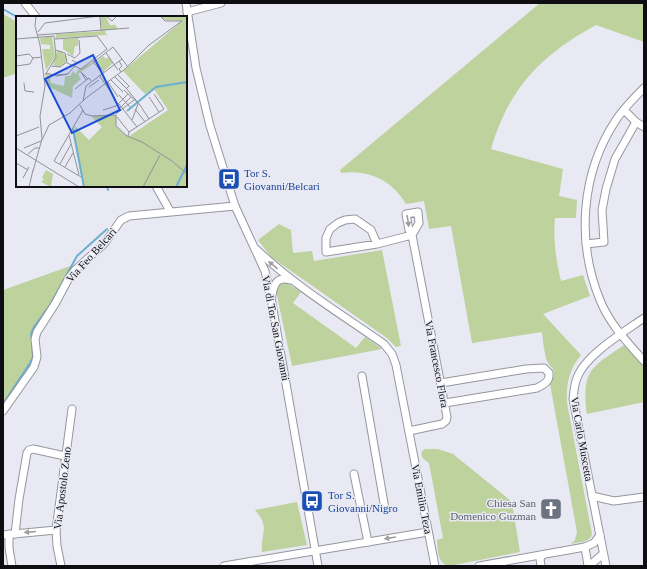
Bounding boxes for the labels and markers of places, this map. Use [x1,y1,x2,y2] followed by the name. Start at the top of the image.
[216,166,242,192] bus stop icon: Tor S. Giovanni/Belcari
[244,167,320,192] place label: Tor S. Giovanni/Belcari
[299,488,325,514] bus stop icon: Tor S. Giovanni/Nigro
[328,489,398,514] place label: Tor S. Giovanni/Nigro
[538,496,564,522] church icon: Chiesa San Domenico Guzman
[450,497,536,522] place label: Chiesa San Domenico Guzman

